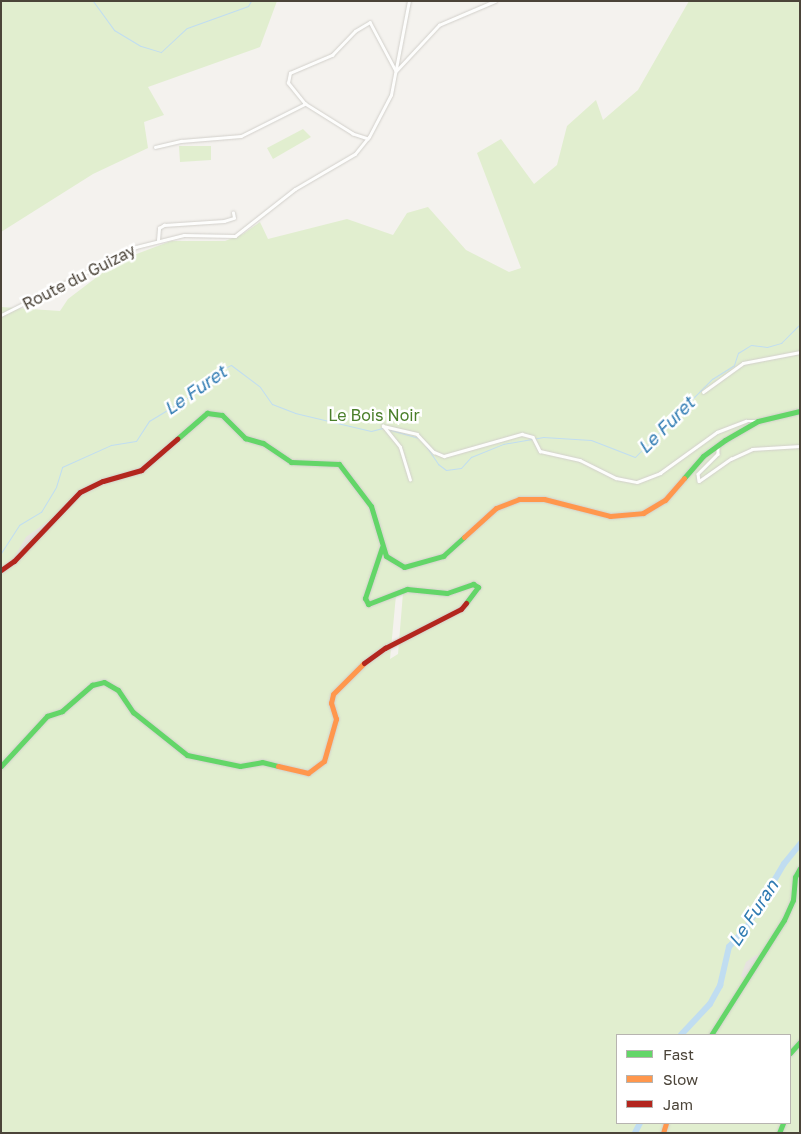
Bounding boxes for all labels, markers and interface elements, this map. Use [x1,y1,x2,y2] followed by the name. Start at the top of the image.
[19,240,139,314] street label: Route du Guizay
[160,361,230,419] water label: Le Furet
[633,392,699,458] water label: Le Furet
[328,405,420,425] park label: Le Bois Noir
[724,876,782,950] water label: Le Furan
[616,1034,791,1124] legend
[663,1045,694,1063] text: Fast
[663,1070,698,1088] text: Slow
[663,1095,693,1113] text: Jam

